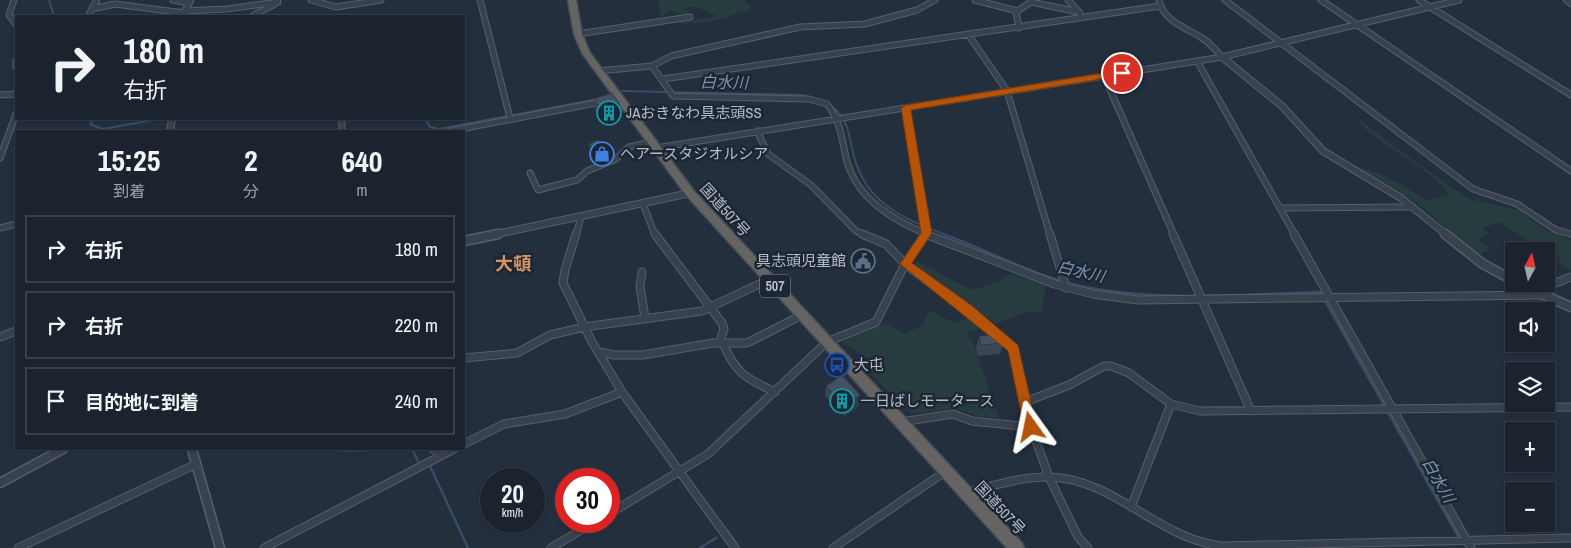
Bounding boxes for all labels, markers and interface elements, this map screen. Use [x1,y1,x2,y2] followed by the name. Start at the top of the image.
[123,27,204,74] text: 180 m
[40,35,105,100] icon: right
[1101,52,1143,94] pin
[1108,59,1136,87] icon: arrive
[700,71,750,93] water label: 白水川
[123,75,167,105] text: 右折
[596,100,622,126] building icon: JAおきなわ具志頭SS
[626,102,762,123] place label: JAおきなわ具志頭SS
[98,140,160,180] text: 15:25
[244,140,258,180] text: 2
[341,141,382,181] text: 640
[589,141,615,167] shop icon: ヘアースタジオルシア
[620,143,768,164] place label: ヘアースタジオルシア
[696,178,755,241] street label: 国道507号
[356,179,367,201] text: m
[113,180,145,202] text: 到着
[243,180,259,202] text: 分
[42,235,70,263] icon: right
[395,236,438,262] text: 180 m
[85,237,123,263] text: 右折
[1505,242,1555,292] north arrow
[1505,242,1555,532] map controls
[850,248,876,274] public building icon: 具志頭児童館
[756,250,846,271] place label: 具志頭児童館
[495,251,532,276] district label: 大頓
[1055,255,1109,288] water label: 白水川
[760,274,790,298] road number: 507
[1505,302,1555,352] button: sound
[42,311,70,339] icon: right
[395,312,438,338] text: 220 m
[85,313,123,339] text: 右折
[824,352,850,378] bus stop icon: 大屯
[854,354,884,375] place label: 大屯
[1505,362,1555,412] button: layers
[42,387,70,415] icon: arrive
[395,388,438,414] text: 240 m
[829,388,855,414] building icon: 一日ばしモータース
[85,389,199,415] text: 目的地に到着
[860,390,994,411] place label: 一日ばしモータース
[1004,400,1056,452] position arrow
[1505,422,1555,472] button: +
[1418,454,1461,508] water label: 白水川
[555,468,620,533] speed limit sign: 30
[501,477,524,511] text: 20
[970,477,1030,539] street label: 国道507号
[1505,482,1555,532] button: −
[502,505,523,521] text: km/h

